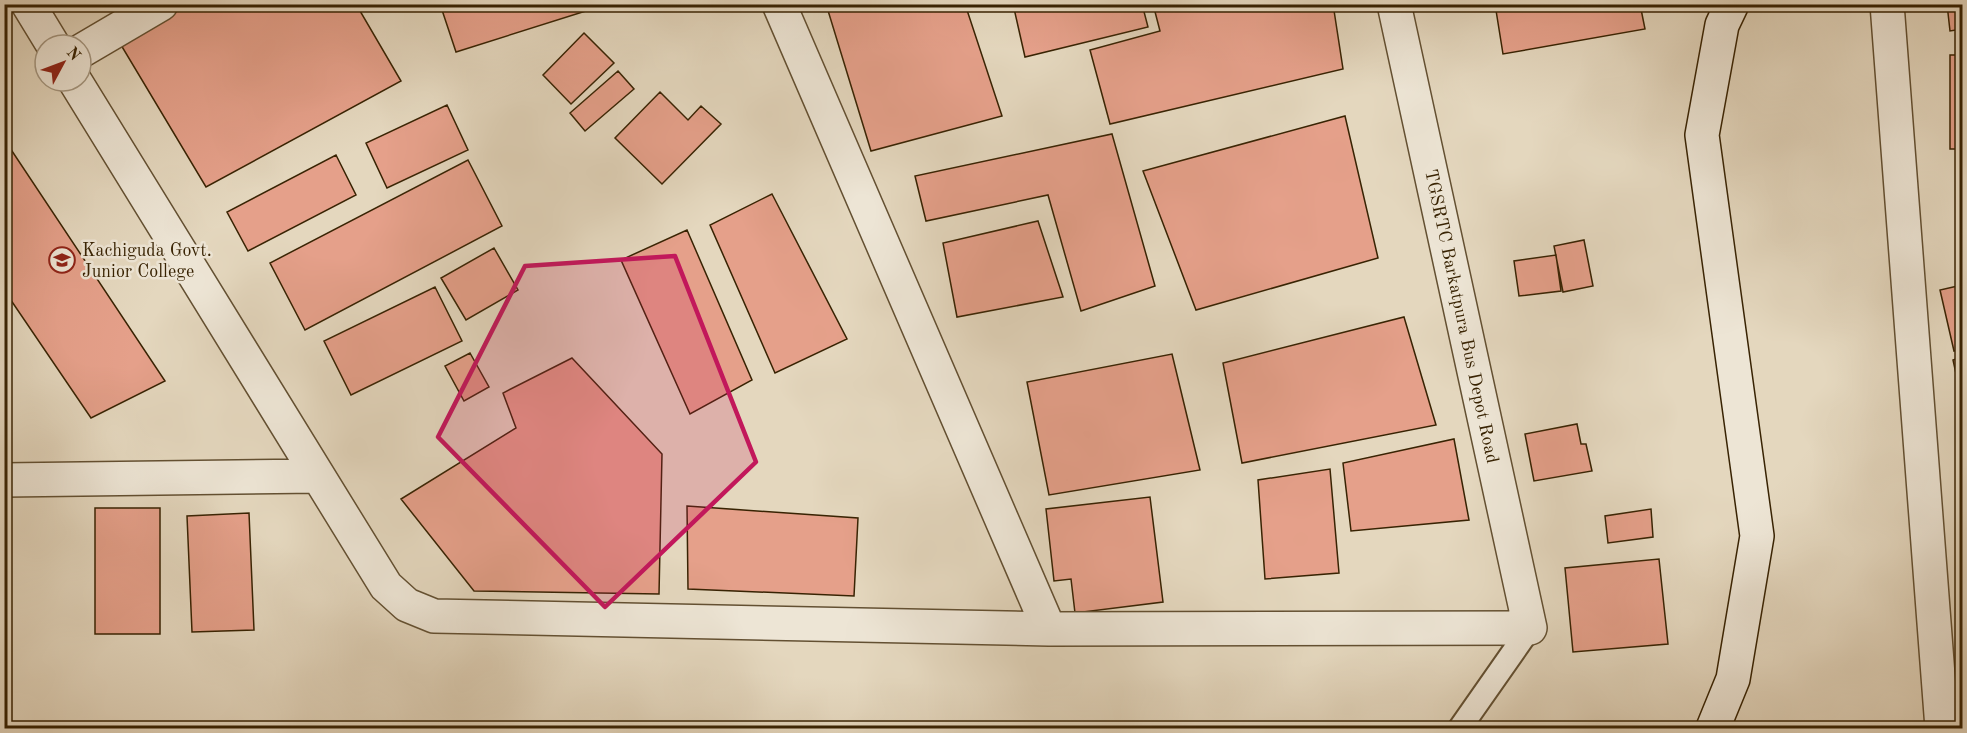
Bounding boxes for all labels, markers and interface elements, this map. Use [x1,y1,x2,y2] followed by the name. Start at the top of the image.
[33,33,93,93] north arrow
[63,45,83,65] text: N
[1421,168,1501,465] street label: TGSRTC Barkatpura Bus Depot Road
[82,242,212,281] place label: Kachiguda Govt. Junior College
[47,245,77,275] school or university icon: Kachiguda Govt. Junior College

